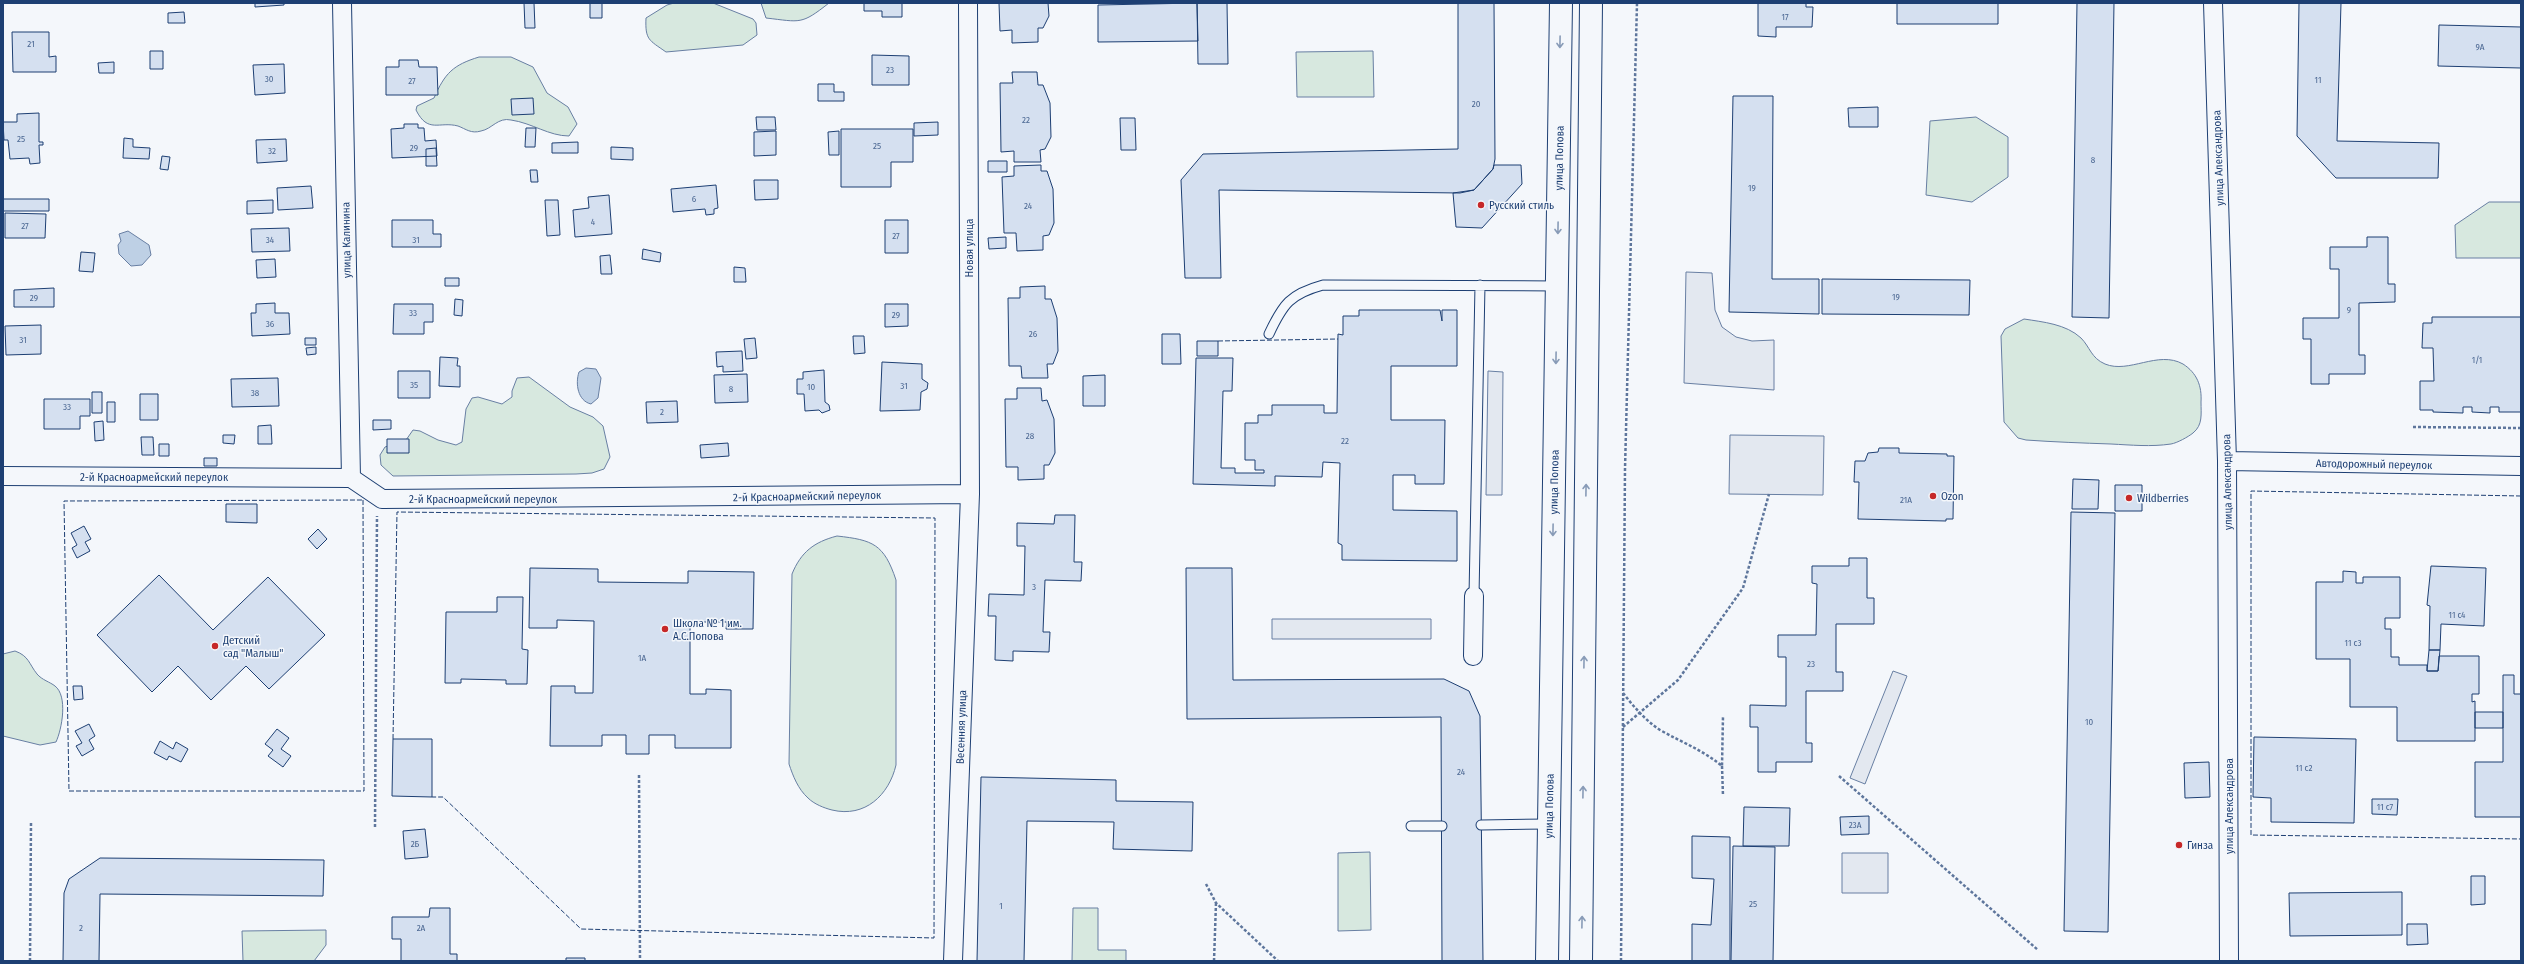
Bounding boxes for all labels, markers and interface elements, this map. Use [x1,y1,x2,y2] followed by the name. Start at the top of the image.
[1781,12,1789,22] house number: 17
[1557,35,1564,48] one-way arrow
[27,39,35,49] house number: 21
[2475,42,2485,52] house number: 9А
[886,65,894,75] house number: 23
[265,74,274,84] house number: 30
[2315,75,2321,85] house number: 11
[408,76,416,86] house number: 27
[1472,99,1481,109] house number: 20
[2210,110,2227,206] street label: улица Александрова
[1022,115,1030,125] house number: 22
[1552,125,1567,191] street label: улица Попова
[17,134,25,144] house number: 25
[873,141,881,151] house number: 25
[410,143,418,153] house number: 29
[268,146,276,156] house number: 32
[2091,155,2096,165] house number: 8
[1748,183,1756,193] house number: 19
[692,194,697,204] house number: 6
[1489,199,1554,212] place label: Русский стиль
[1476,200,1486,210] marker: Русский стиль
[1024,201,1033,211] house number: 24
[339,202,354,278] street label: улица Калинина
[591,217,596,227] house number: 4
[963,219,976,277] street label: Новая улица
[21,221,29,231] house number: 27
[1554,221,1562,234] one-way arrow
[892,231,900,241] house number: 27
[266,235,275,245] house number: 34
[412,235,420,245] house number: 31
[1892,292,1900,302] house number: 19
[30,293,38,303] house number: 29
[2347,305,2351,315] house number: 9
[409,308,417,318] house number: 33
[892,310,900,320] house number: 29
[266,319,275,329] house number: 36
[1029,329,1038,339] house number: 26
[19,335,27,345] house number: 31
[1552,351,1560,364] one-way arrow
[2472,355,2482,365] house number: 1/1
[410,380,418,390] house number: 35
[900,381,908,391] house number: 31
[807,382,815,392] house number: 10
[729,384,734,394] house number: 8
[251,388,260,398] house number: 38
[63,402,71,412] house number: 33
[660,407,664,417] house number: 2
[1026,431,1035,441] house number: 28
[2220,434,2235,530] street label: улица Александрова
[1341,436,1349,446] house number: 22
[1547,449,1562,515] street label: улица Попова
[2316,457,2433,472] street label: Автодорожный переулок
[80,471,229,484] street label: 2-й Красноармейский переулок
[1582,484,1590,497] one-way arrow
[733,489,882,504] street label: 2-й Красноармейский переулок
[1941,490,1964,503] place label: Ozon
[1928,491,1938,501] marker: Ozon
[2137,492,2189,505] place label: Wildberries
[409,493,558,506] street label: 2-й Красноармейский переулок
[2124,493,2134,503] marker: Wildberries
[1900,495,1912,505] house number: 21А
[1549,523,1557,536] one-way arrow
[1032,582,1036,592] house number: 3
[2449,610,2466,620] house number: 11 с4
[673,617,742,643] place label: Школа № 1 им. А.С.Попова
[660,624,670,634] marker: Школа № 1 им. А.С.Попова
[222,634,283,660] place label: Детский сад "Малыш"
[2345,638,2361,648] house number: 11 с3
[210,641,220,651] marker: Детский сад "Малыш"
[638,653,646,663] house number: 1А
[1580,656,1588,669] one-way arrow
[1807,659,1815,669] house number: 23
[954,690,969,764] street label: Весенняя улица
[2085,717,2093,727] house number: 10
[2223,758,2236,854] street label: улица Александрова
[2296,763,2312,773] house number: 11 с2
[1457,767,1466,777] house number: 24
[1542,773,1557,839] street label: улица Попова
[1579,786,1587,799] one-way arrow
[2377,802,2393,812] house number: 11 с7
[1849,820,1862,830] house number: 23А
[411,839,420,849] house number: 2Б
[2187,839,2213,852] place label: Гинза
[2174,840,2184,850] marker: Гинза
[1749,899,1757,909] house number: 25
[999,901,1003,911] house number: 1
[1578,916,1586,929] one-way arrow
[79,923,83,933] house number: 2
[417,923,426,933] house number: 2А

